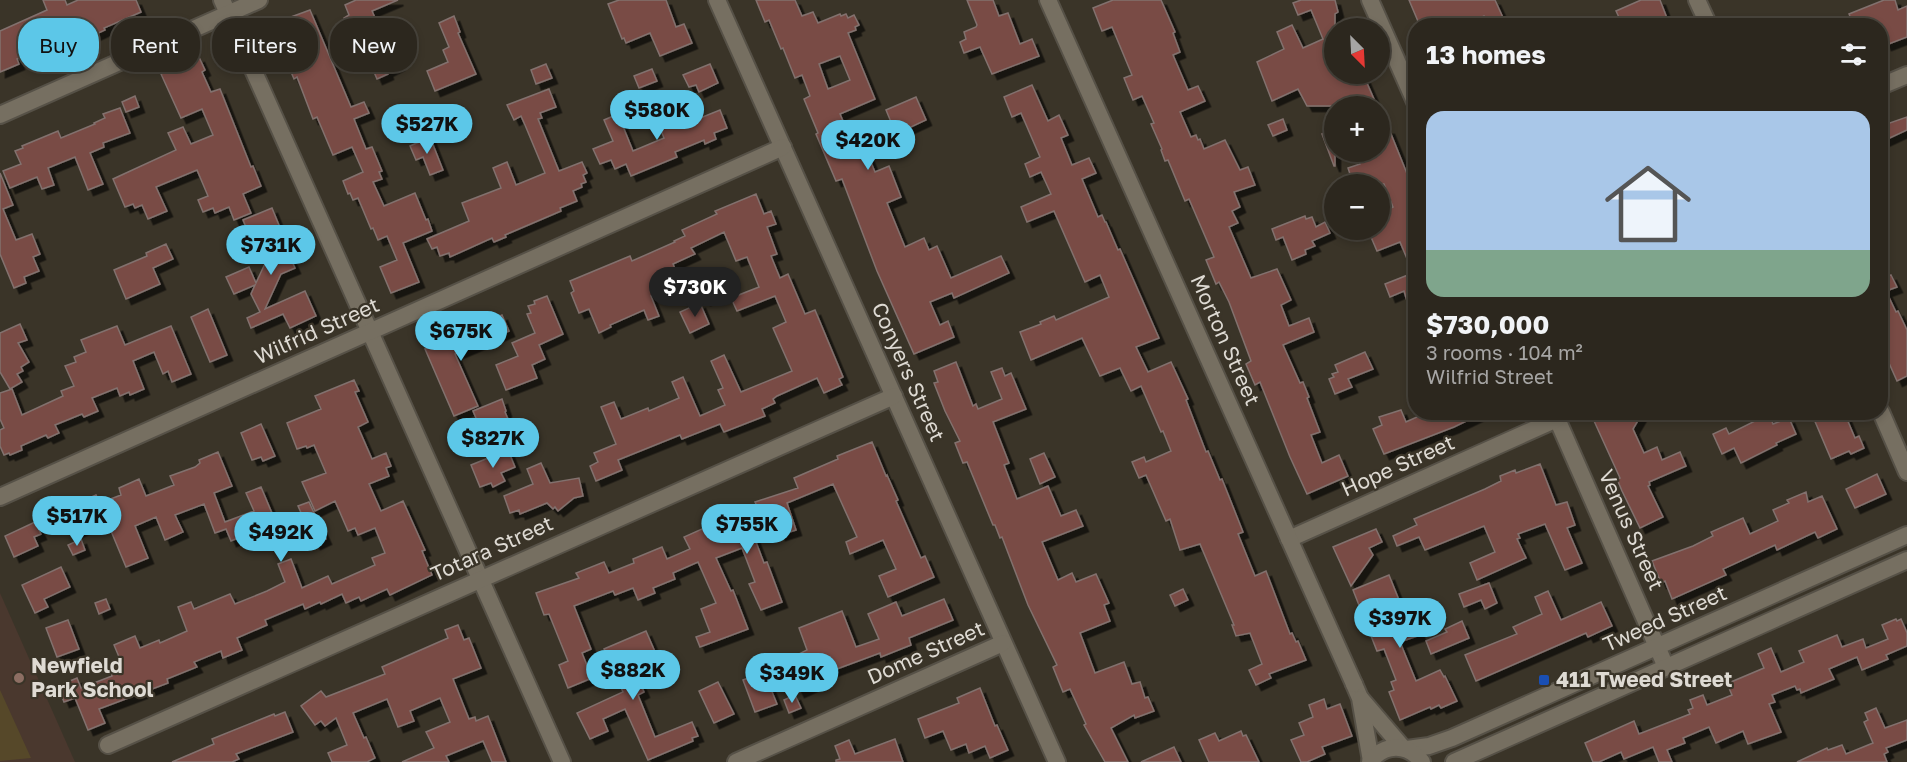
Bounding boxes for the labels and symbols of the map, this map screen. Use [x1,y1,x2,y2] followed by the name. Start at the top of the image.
[1324,18,1390,84] north arrow
[615,90,699,141] pin: $580K
[385,104,469,155] pin: $527K
[826,120,910,171] pin: $420K
[229,225,313,276] pin: $731K
[653,267,737,318] pin: $730K
[1185,270,1266,409] street label: Morton Street
[250,291,383,369] street label: Wilfrid Street
[867,298,951,445] street label: Conyers Street
[419,311,503,362] pin: $675K
[451,418,535,469] pin: $827K
[1337,429,1458,502] street label: Hope Street
[1594,465,1670,594] street label: Venus Street
[35,496,119,547] pin: $517K
[705,504,789,555] pin: $755K
[426,510,557,587] street label: Totara Street
[239,512,323,563] pin: $492K
[1599,579,1730,657] street label: Tweed Street
[1358,598,1442,649] pin: $397K
[863,615,988,689] street label: Dome Street
[591,650,675,701] pin: $882K
[31,652,154,702] place label: Newfield Park School
[750,653,834,704] pin: $349K
[1556,666,1733,692] place label: 411 Tweed Street
[12,671,26,685] marker: Newfield Park School
[1537,673,1551,687] marker: 411 Tweed Street

